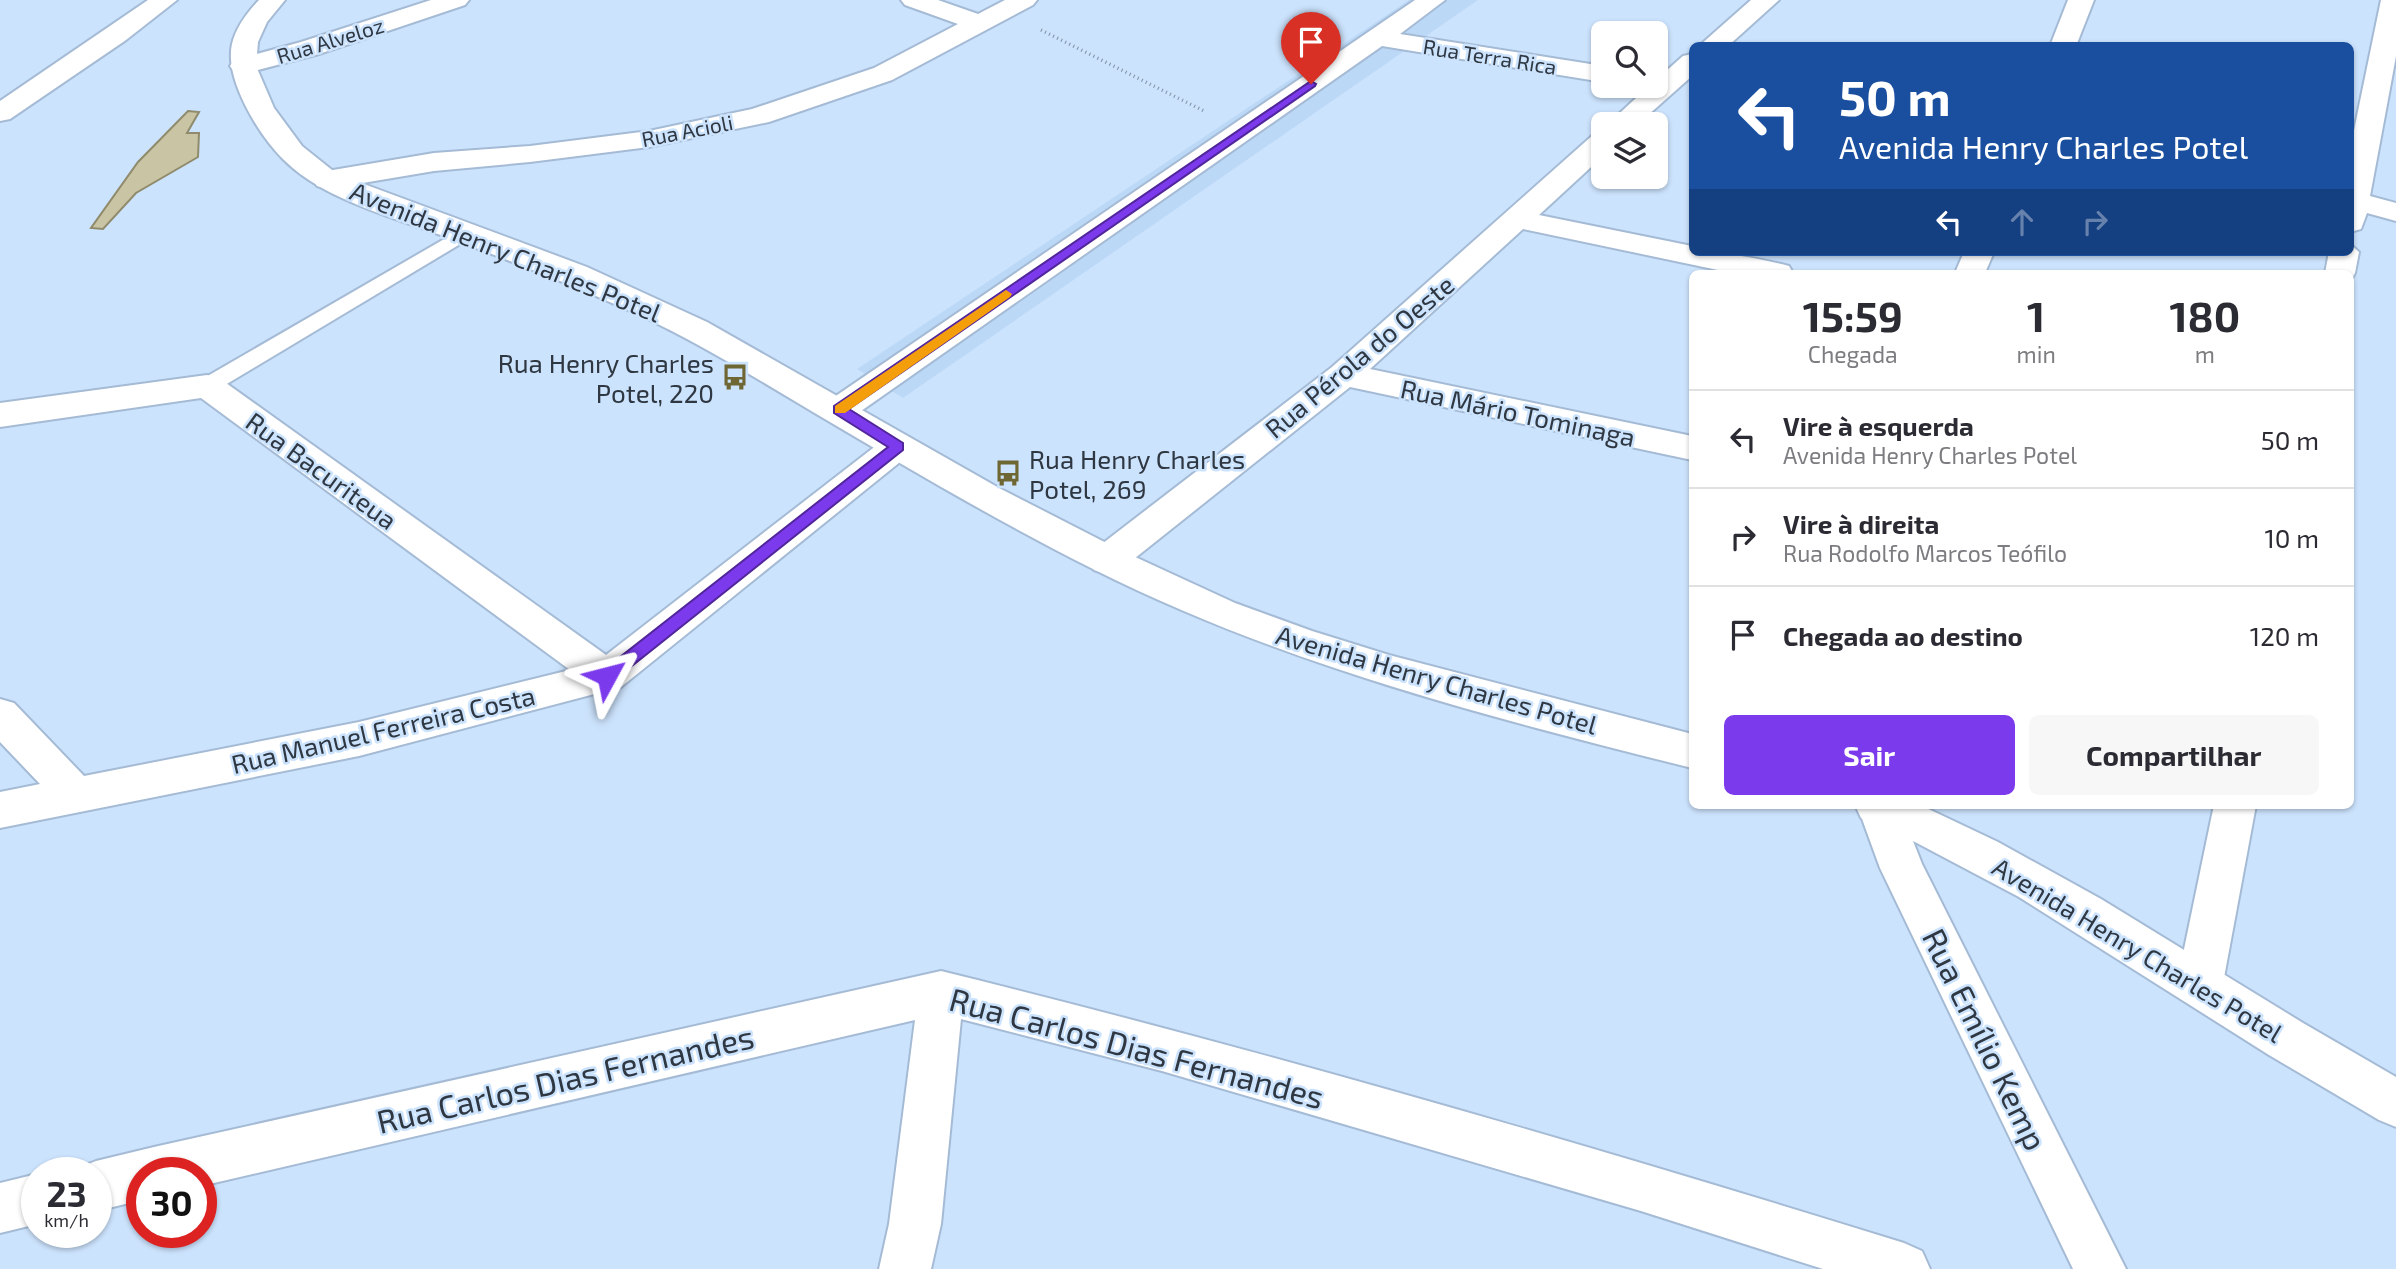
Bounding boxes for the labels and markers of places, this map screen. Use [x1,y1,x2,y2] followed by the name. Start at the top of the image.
[1281,12.0,1341,84] pin
[498,347,714,408] place label: Rua Henry Charles Potel, 220
[720,362,750,392] bus stop icon: Rua Henry Charles Potel, 220
[1029,443,1245,504] place label: Rua Henry Charles Potel, 269
[993,458,1023,488] bus stop icon: Rua Henry Charles Potel, 269

